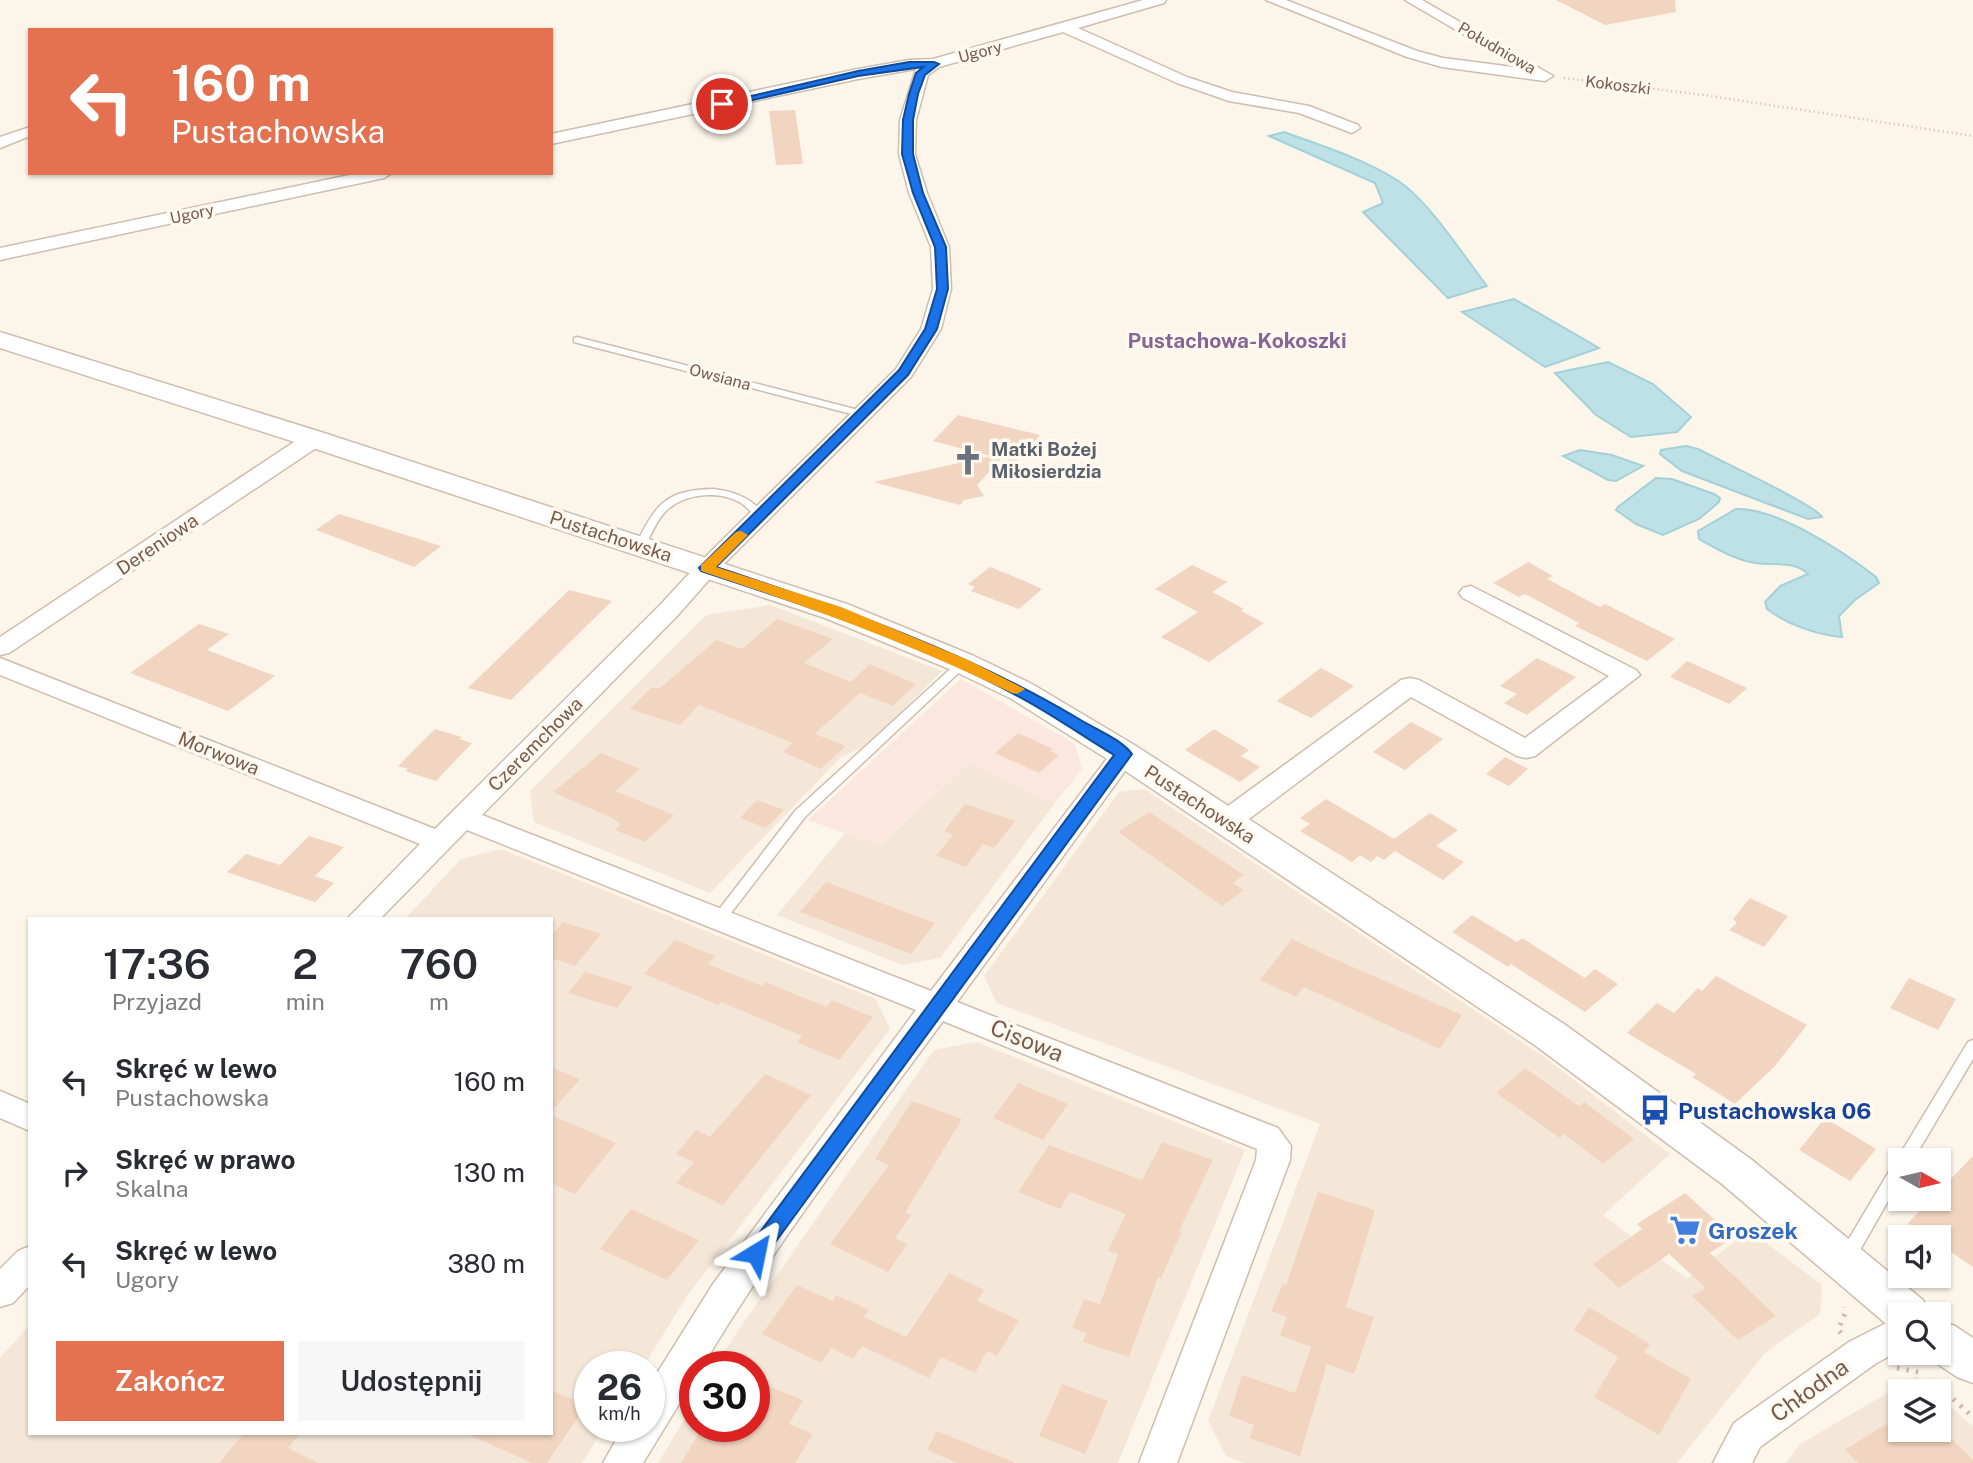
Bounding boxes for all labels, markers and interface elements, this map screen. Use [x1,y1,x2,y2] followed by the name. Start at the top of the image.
[1455,18,1539,78] street label: Południowa
[956,37,1004,67] street label: Ugory
[171,54,311,112] text: 160 m
[56,56,147,147] icon: left
[1584,72,1652,98] street label: Kokoszki
[692,74,752,134] pin
[703,85,741,123] icon: arrive
[171,113,385,150] text: Pustachowska
[168,200,216,228] street label: Ugory
[1127,328,1347,353] district label: Pustachowa-Kokoszki
[687,360,753,394] street label: Owsiana
[991,438,1102,482] place label: Matki Bożej Miłosierdzia
[951,443,985,477] church icon: Matki Bożej Miłosierdzia
[547,506,675,566] street label: Pustachowska
[112,509,202,579] street label: Dereniowa
[483,692,587,796] street label: Czeremchowa
[175,727,263,779] street label: Morwowa
[1141,760,1259,848] street label: Pustachowska
[103,939,211,988] text: 17:36
[292,939,318,988] text: 2
[400,939,478,988] text: 760
[112,988,202,1015] text: Przyjazd
[286,988,325,1015] text: min
[429,988,449,1015] text: m
[987,1013,1067,1067] street label: Cisowa
[115,1053,277,1084] text: Skręć w lewo
[56,1063,94,1101] icon: left
[454,1066,525,1097] text: 160 m
[115,1084,269,1111] text: Pustachowska
[1638,1093,1672,1127] bus stop icon: Pustachowska 06
[1678,1097,1871,1124] place label: Pustachowska 06
[115,1144,295,1175] text: Skręć w prawo
[1888,1148,1951,1211] north arrow
[1888,1148,1951,1442] map controls
[56,1154,94,1192] icon: right
[453,1157,525,1188] text: 130 m
[115,1175,189,1202] text: Skalna
[1668,1213,1702,1247] supermarket icon: Groszek
[719,1216,793,1290] position arrow
[1708,1217,1798,1244] place label: Groszek
[1888,1225,1951,1288] button: sound
[115,1235,277,1266] text: Skręć w lewo
[56,1245,94,1283] icon: left
[447,1248,525,1279] text: 380 m
[115,1266,179,1293] text: Ugory
[1888,1302,1951,1365] button: search
[56,1341,284,1421] button: Zakończ
[298,1341,525,1421] button: Udostępnij
[679,1351,770,1442] speed limit sign: 30
[1765,1353,1853,1427] street label: Chłodna
[597,1367,642,1408] text: 26
[1888,1379,1951,1442] button: layers
[598,1403,641,1424] text: km/h

